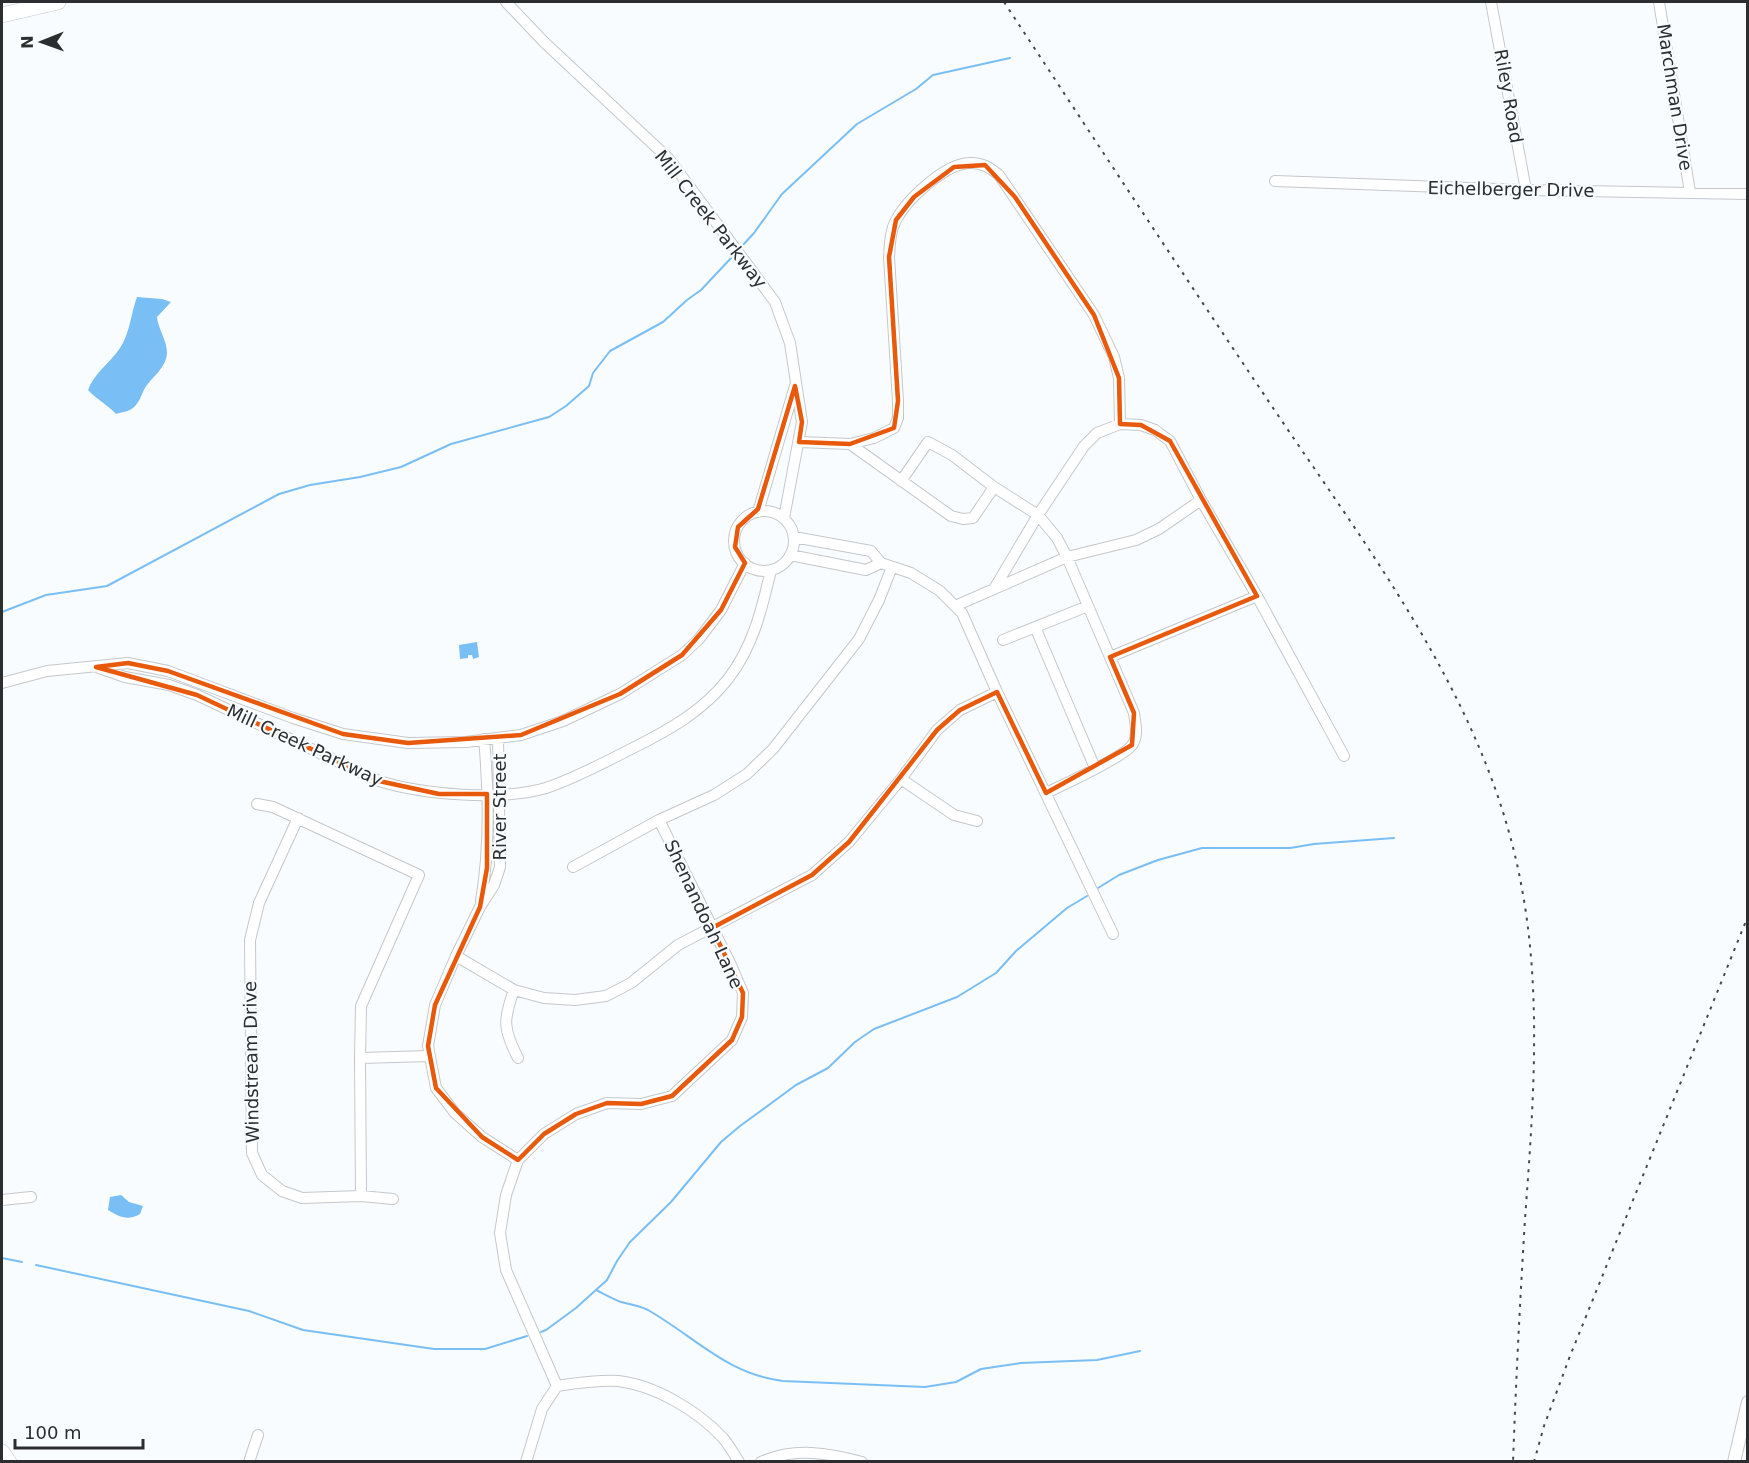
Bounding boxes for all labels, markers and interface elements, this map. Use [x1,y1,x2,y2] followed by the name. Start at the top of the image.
[12,12,72,72] north arrow
[1653,22,1697,172] street label: Marchman Drive
[18,35,37,49] text: N
[1490,47,1528,145] street label: Riley Road
[651,146,772,292] street label: Mill Creek Parkway
[1427,177,1595,201] street label: Eichelberger Drive
[224,700,387,790] street label: Mill Creek Parkway
[489,753,510,861] street label: River Street
[660,836,748,992] street label: Shenandoah Lane
[239,981,263,1143] street label: Windstream Drive
[15,1412,142,1450] scale bar
[24,1422,82,1443] text: 100 m

